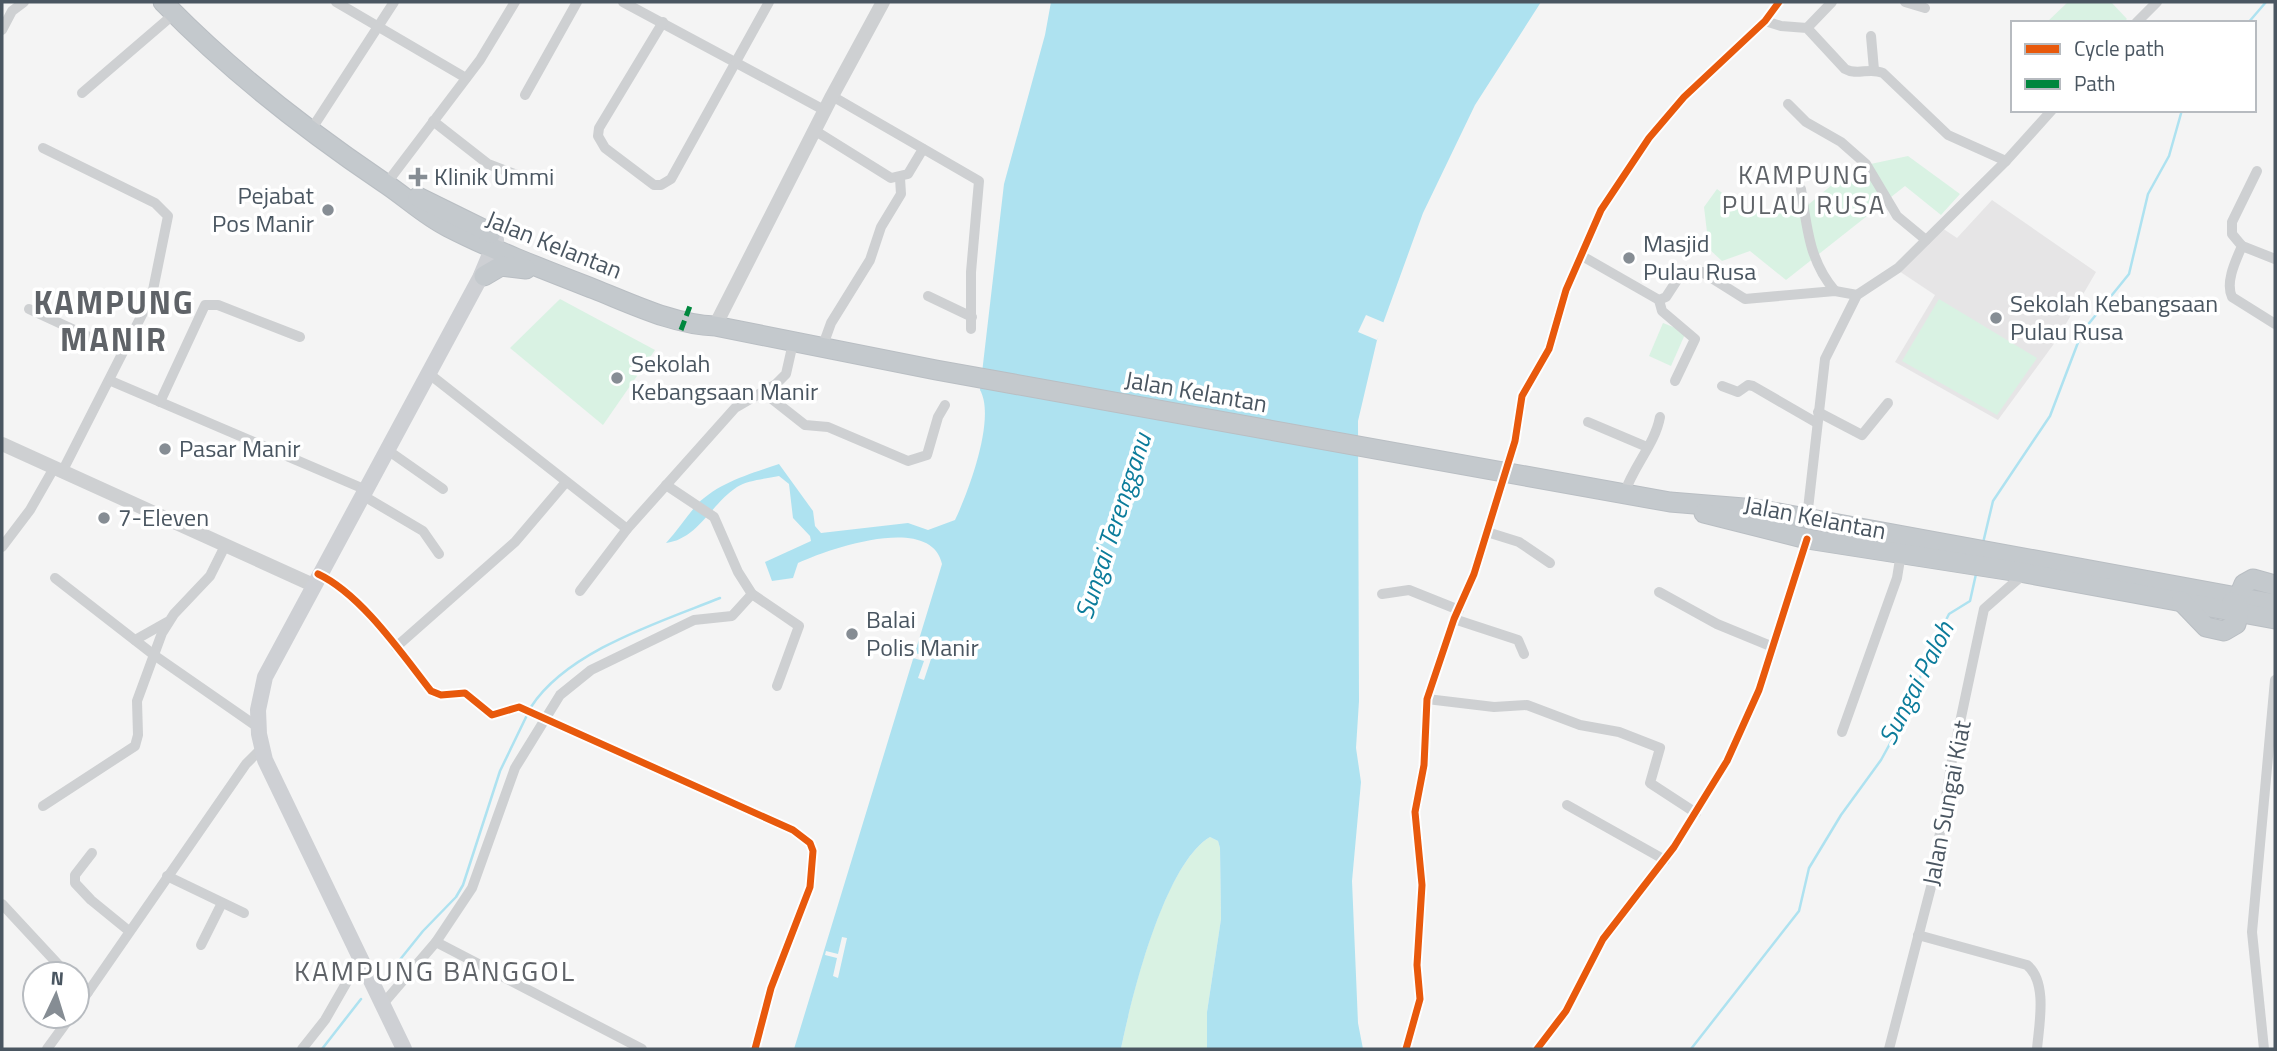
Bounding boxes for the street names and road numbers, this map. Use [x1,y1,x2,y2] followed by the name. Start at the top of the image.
[481,200,628,288] street label: Jalan Kelantan
[1122,361,1270,421] street label: Jalan Kelantan
[1741,486,1889,548] street label: Jalan Kelantan
[1912,717,1980,889] street label: Jalan Sungai Kiat

